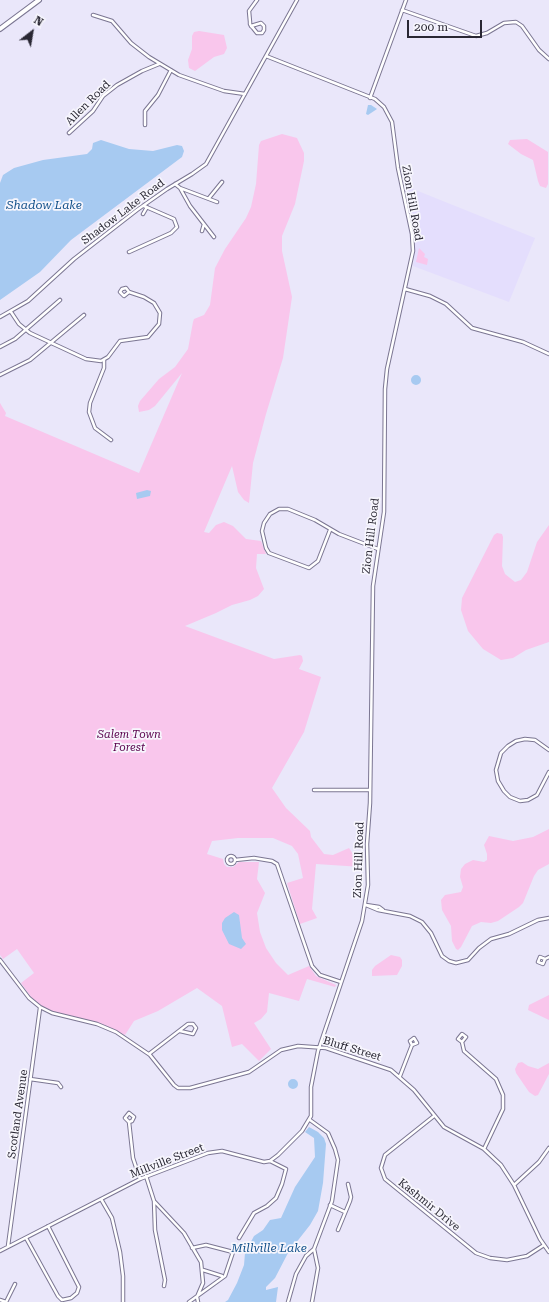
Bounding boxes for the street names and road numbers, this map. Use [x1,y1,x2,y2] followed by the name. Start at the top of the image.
[63,78,113,128] street label: Allen Road
[399,164,425,242] street label: Zion Hill Road
[79,176,167,248] street label: Shadow Lake Road
[360,497,382,575] street label: Zion Hill Road
[351,822,367,898] street label: Zion Hill Road
[321,1034,383,1064] street label: Bluff Street
[5,1069,31,1159] street label: Scotland Avenue
[128,1141,206,1181] street label: Millville Street
[395,1176,463,1234] street label: Kashmir Drive

